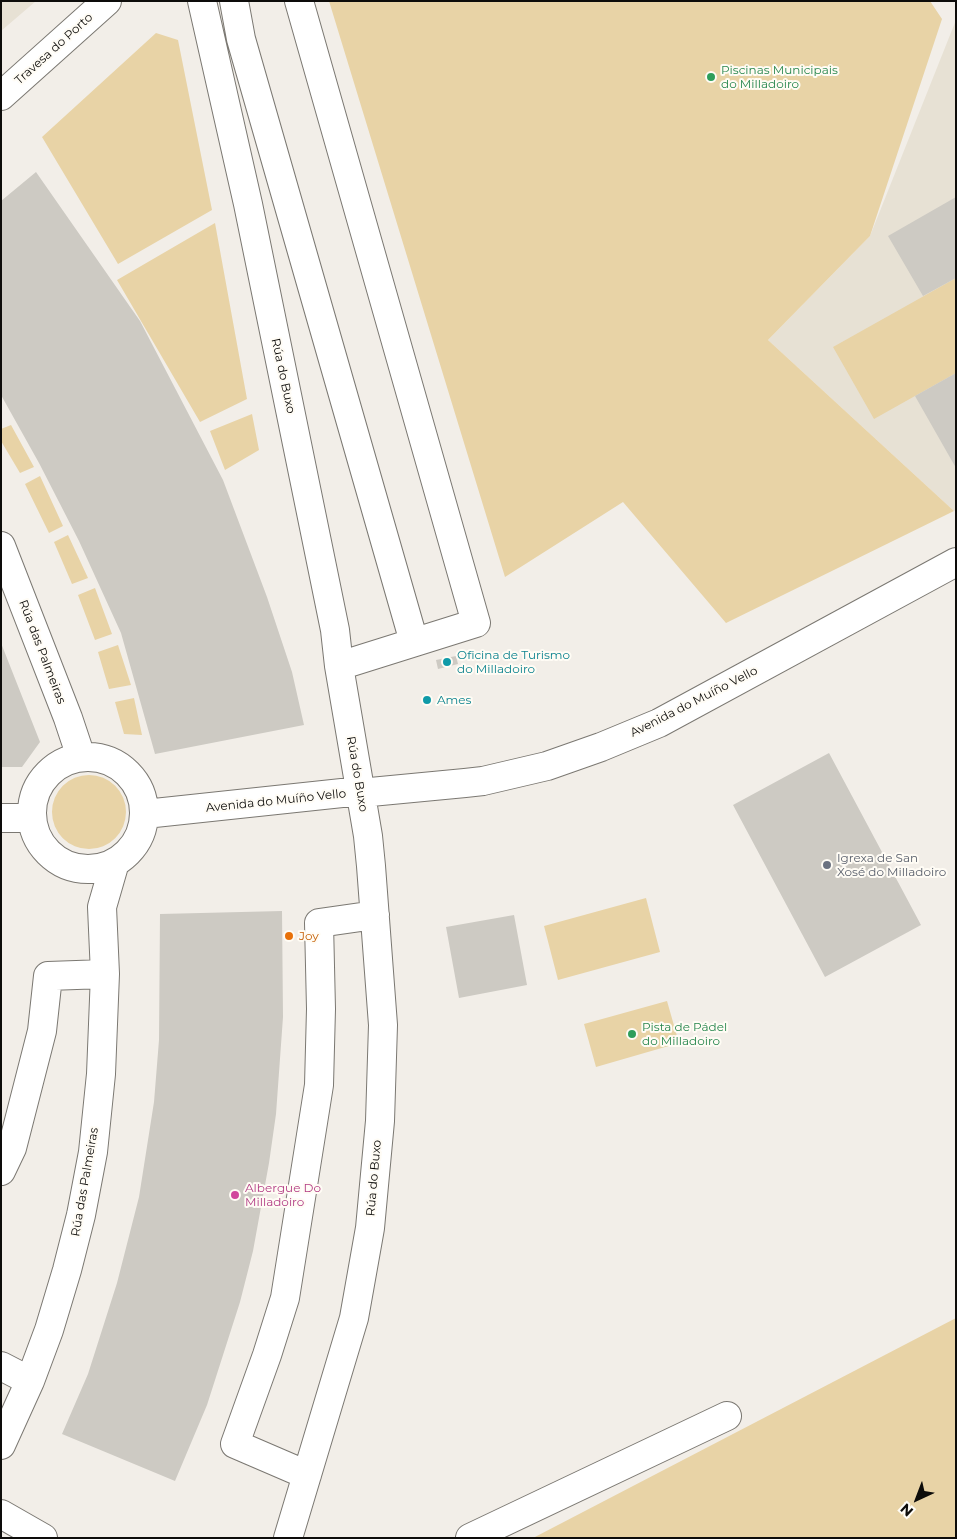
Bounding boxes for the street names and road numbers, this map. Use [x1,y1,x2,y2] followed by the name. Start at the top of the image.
[12,10,96,88] street label: Travesa do Porto
[268,337,298,415] street label: Rúa do Buxo
[15,598,69,706] street label: Rúa das Palmeiras
[628,664,760,740] street label: Avenida do Muíño Vello
[343,735,371,813] street label: Rúa do Buxo
[205,786,347,816] street label: Avenida do Muíño Vello
[68,1126,102,1238] street label: Rúa das Palmeiras
[363,1139,385,1217] street label: Rúa do Buxo

